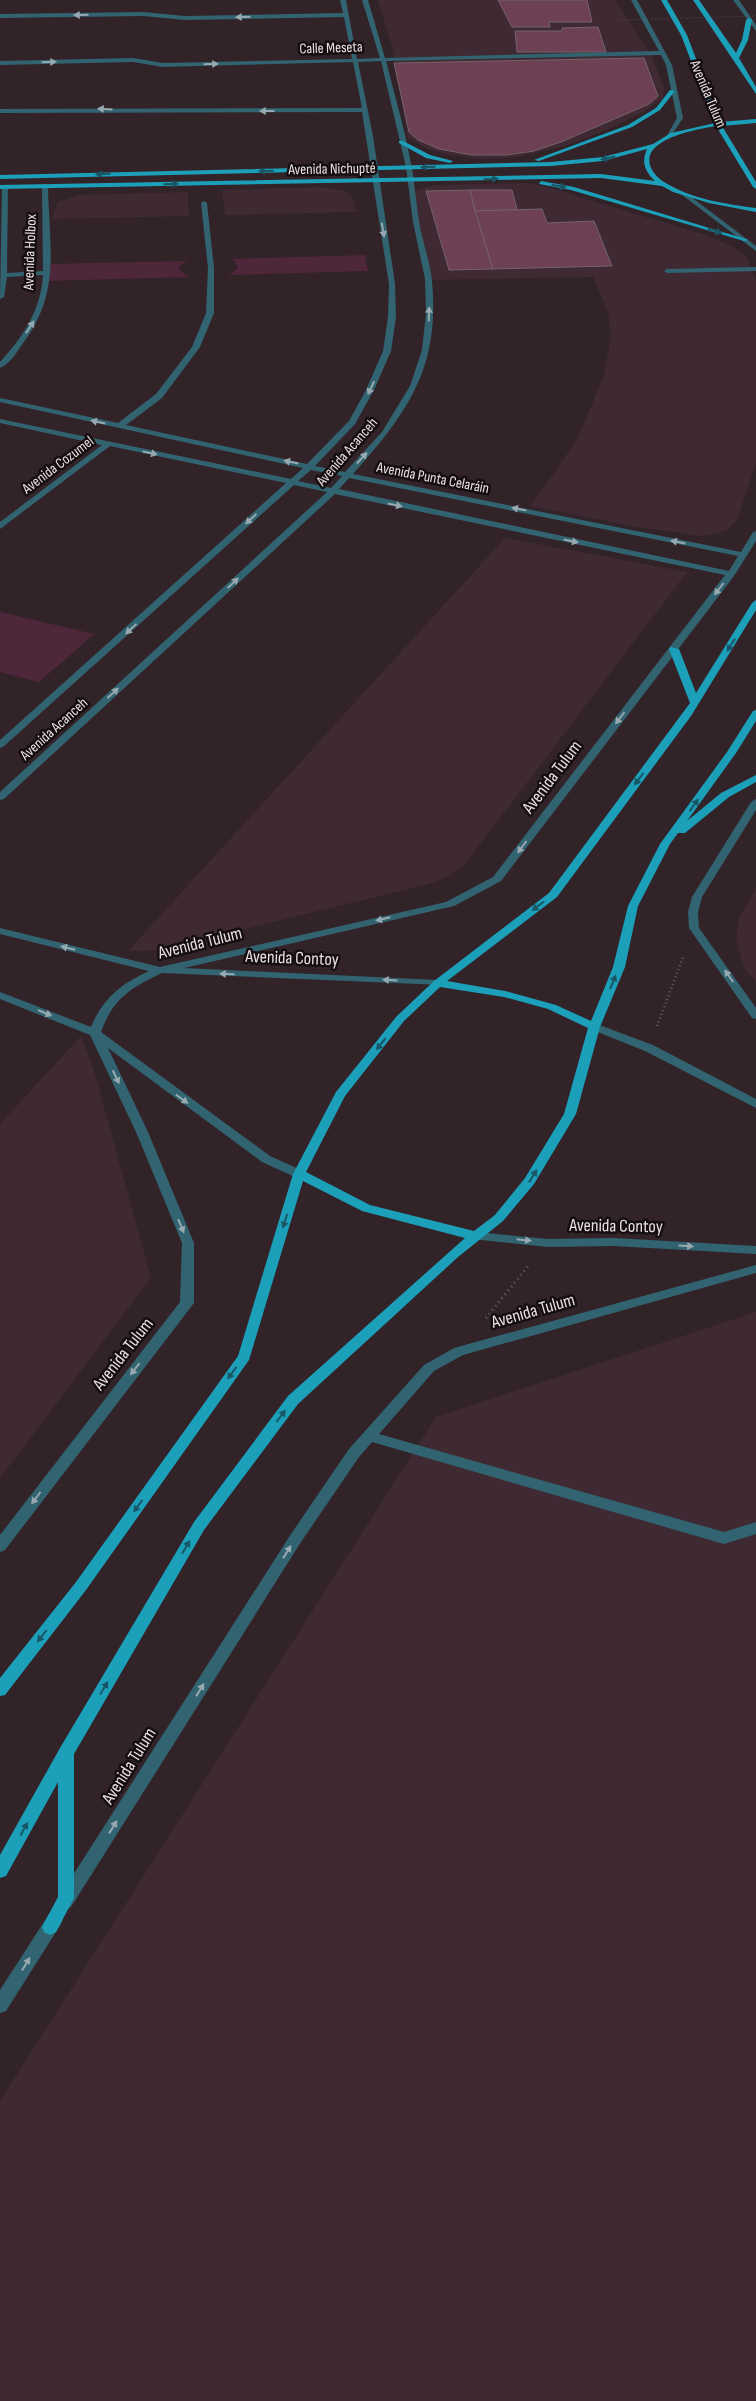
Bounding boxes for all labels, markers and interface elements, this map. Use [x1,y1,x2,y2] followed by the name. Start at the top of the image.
[73,11,89,19] one-way arrow
[235,13,251,21] one-way arrow
[299,37,363,59] street label: Calle Meseta
[685,56,731,131] street label: Avenida Tulum
[41,58,57,66] one-way arrow
[203,60,219,68] one-way arrow
[97,105,113,113] one-way arrow
[259,107,275,115] one-way arrow
[599,154,615,162] one-way arrow
[287,159,376,179] street label: Avenida Nichupté
[420,163,436,171] one-way arrow
[258,167,274,175] one-way arrow
[95,171,111,179] one-way arrow
[483,174,499,182] one-way arrow
[163,180,179,188] one-way arrow
[552,183,568,191] one-way arrow
[19,213,41,291] street label: Avenida Holbox
[379,222,387,238] one-way arrow
[708,228,723,236] one-way arrow
[425,306,433,322] one-way arrow
[25,321,34,334] one-way arrow
[367,381,375,395] one-way arrow
[311,414,382,491] street label: Avenida Acanceh
[91,418,106,426] one-way arrow
[18,432,98,499] street label: Avenida Cozumel
[143,449,158,457] one-way arrow
[356,452,368,464] one-way arrow
[284,458,299,466] one-way arrow
[374,458,491,498] street label: Avenida Punta Celaráin
[387,501,402,509] one-way arrow
[511,505,527,513] one-way arrow
[245,513,257,525] one-way arrow
[670,537,686,545] one-way arrow
[564,538,580,546] one-way arrow
[227,577,239,589] one-way arrow
[714,582,725,595] one-way arrow
[125,623,137,635] one-way arrow
[726,638,735,652] one-way arrow
[107,687,119,699] one-way arrow
[15,694,92,765] street label: Avenida Acanceh
[615,711,626,724] one-way arrow
[517,736,586,818] street label: Avenida Tulum
[634,772,644,786] one-way arrow
[689,798,699,812] one-way arrow
[516,840,527,853] one-way arrow
[532,900,545,911] one-way arrow
[375,915,390,923] one-way arrow
[155,922,244,964] street label: Avenida Tulum
[60,944,75,952] one-way arrow
[244,946,339,970] street label: Avenida Contoy
[724,969,734,983] one-way arrow
[219,970,235,978] one-way arrow
[609,975,617,989] one-way arrow
[381,976,397,984] one-way arrow
[38,1010,52,1018] one-way arrow
[375,1037,386,1050] one-way arrow
[112,1070,120,1084] one-way arrow
[175,1093,188,1104] one-way arrow
[528,1169,538,1182] one-way arrow
[281,1213,289,1228] one-way arrow
[568,1215,663,1237] street label: Avenida Contoy
[177,1219,185,1234] one-way arrow
[516,1236,532,1244] one-way arrow
[679,1243,695,1251] one-way arrow
[488,1289,577,1333] street label: Avenida Tulum
[88,1314,158,1395] street label: Avenida Tulum
[130,1362,141,1375] one-way arrow
[227,1366,237,1380] one-way arrow
[276,1409,286,1423] one-way arrow
[31,1491,41,1505] one-way arrow
[133,1499,143,1512] one-way arrow
[182,1541,191,1554] one-way arrow
[282,1546,292,1559] one-way arrow
[36,1630,47,1643] one-way arrow
[100,1680,108,1695] one-way arrow
[195,1683,205,1696] one-way arrow
[97,1724,161,1809] street label: Avenida Tulum
[108,1820,118,1834] one-way arrow
[19,1822,28,1835] one-way arrow
[21,1958,31,1971] one-way arrow

